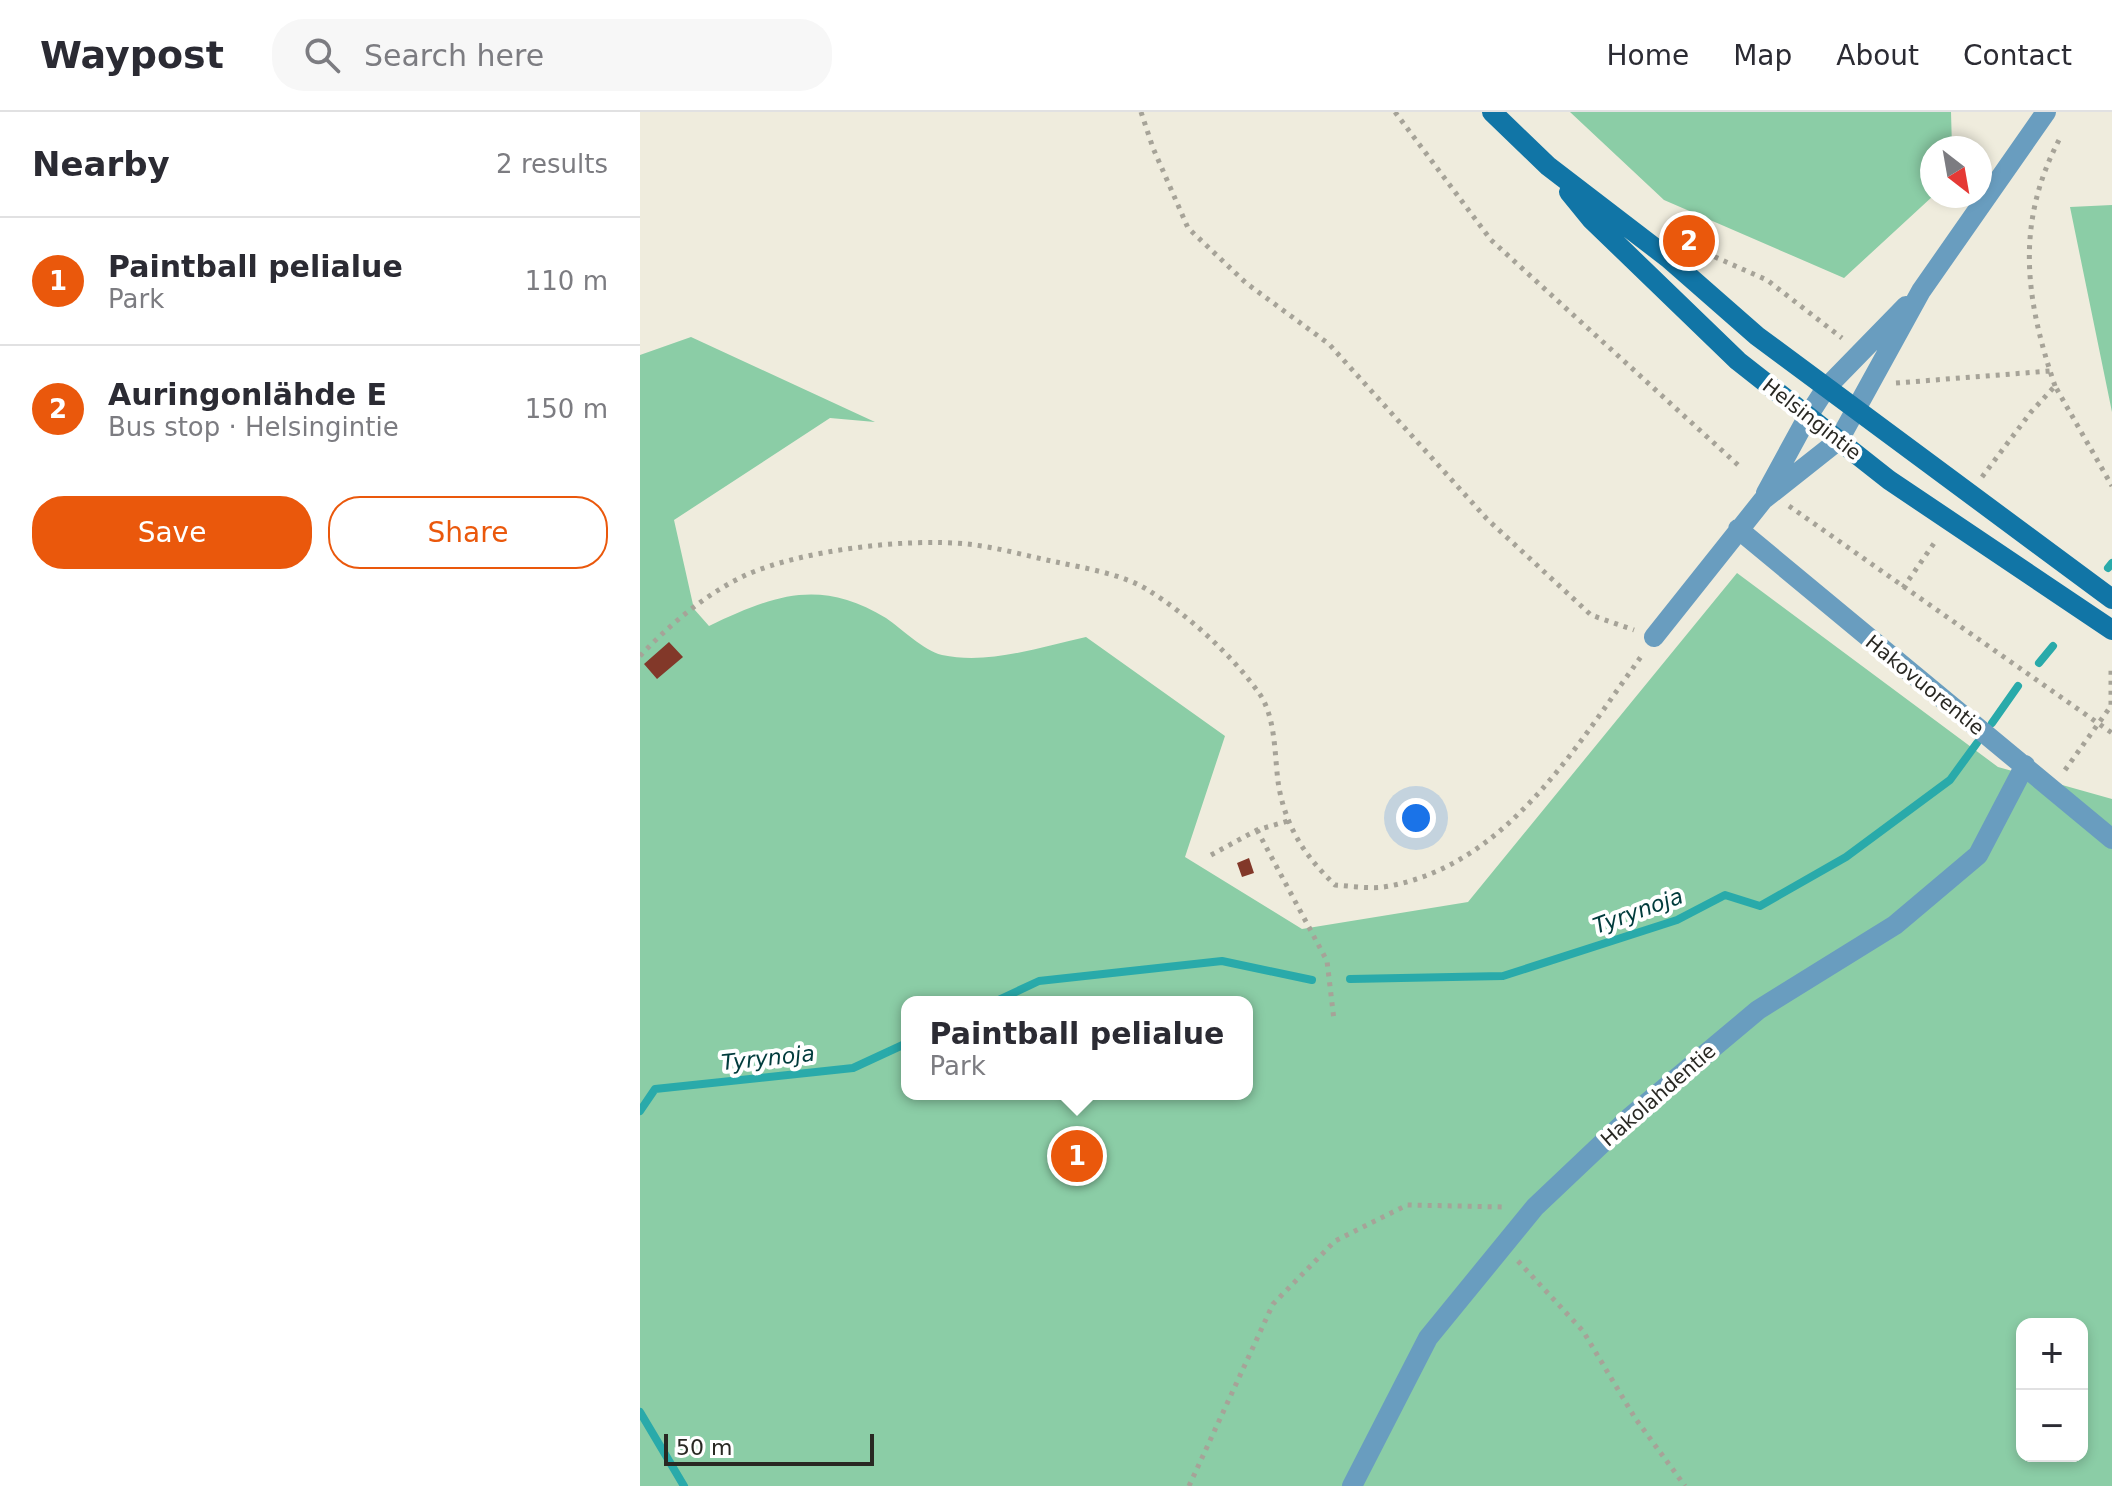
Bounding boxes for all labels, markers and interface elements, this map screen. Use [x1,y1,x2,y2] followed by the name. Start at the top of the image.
[272,19,832,91] search box
[40,33,224,77] text: Waypost
[300,33,344,77] icon: search
[364,38,544,73] text: Search here
[1606,39,1689,72] text: Home
[1733,39,1792,72] text: Map
[1836,39,1919,72] text: About
[1963,39,2072,72] text: Contact
[1920,136,1992,208] north arrow
[32,144,170,184] text: Nearby
[496,149,608,179] text: 2 results
[1663,211,1715,271] pin: 2
[108,249,403,284] text: Paintball pelialue
[49,266,67,296] text: 1
[525,266,608,296] text: 110 m
[108,284,164,314] text: Park
[1758,373,1866,465] street label: Helsingintie
[108,377,387,412] text: Auringonlähde E
[49,394,67,424] text: 2
[525,394,608,424] text: 150 m
[108,412,399,442] text: Bus stop · Helsingintie
[32,496,312,569] button: Save
[328,496,608,569] button: Share
[1861,630,1989,740] street label: Hakovuorentie
[1396,798,1436,838] your location
[1590,883,1686,939] water label: Tyrynoja
[901,996,1253,1100] popup
[930,1016,1224,1051] text: Paintball pelialue
[1596,1039,1720,1151] street label: Hakolahdentie
[720,1041,816,1075] water label: Tyrynoja
[930,1051,986,1081] text: Park
[1051,1126,1103,1186] pin: 1
[2016,1318,2088,1462] map controls
[2016,1318,2088,1390] button: +
[2016,1390,2088,1462] button: −
[664,1430,874,1466] scale bar
[676,1435,732,1460] text: 50 m

